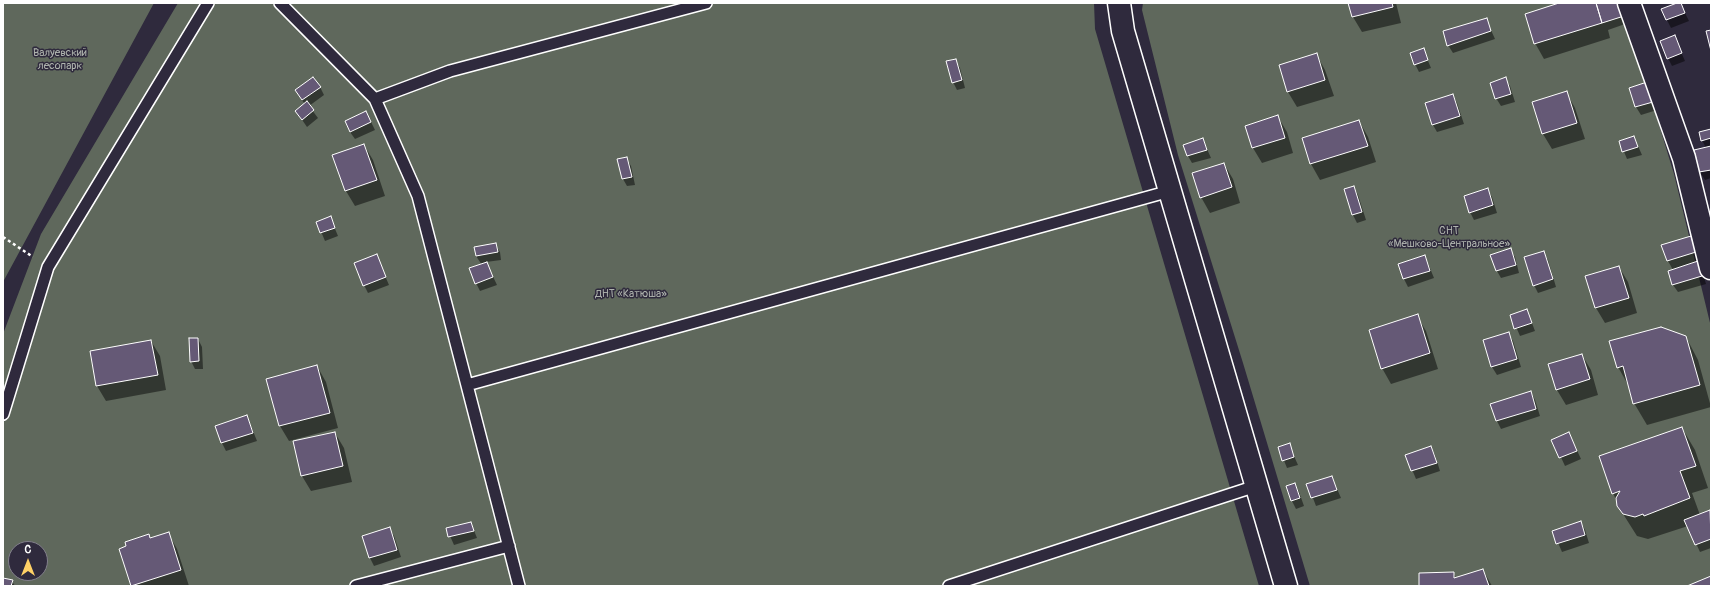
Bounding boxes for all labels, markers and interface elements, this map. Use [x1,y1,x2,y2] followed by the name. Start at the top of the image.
[33,46,87,72] park label: Валуевский лесопарк
[1388,224,1510,250] park label: СНТ «Мешково-Центральное»
[595,287,667,301] park label: ДНТ «Катюша»
[8,541,48,581] north arrow
[25,543,31,556] text: С

